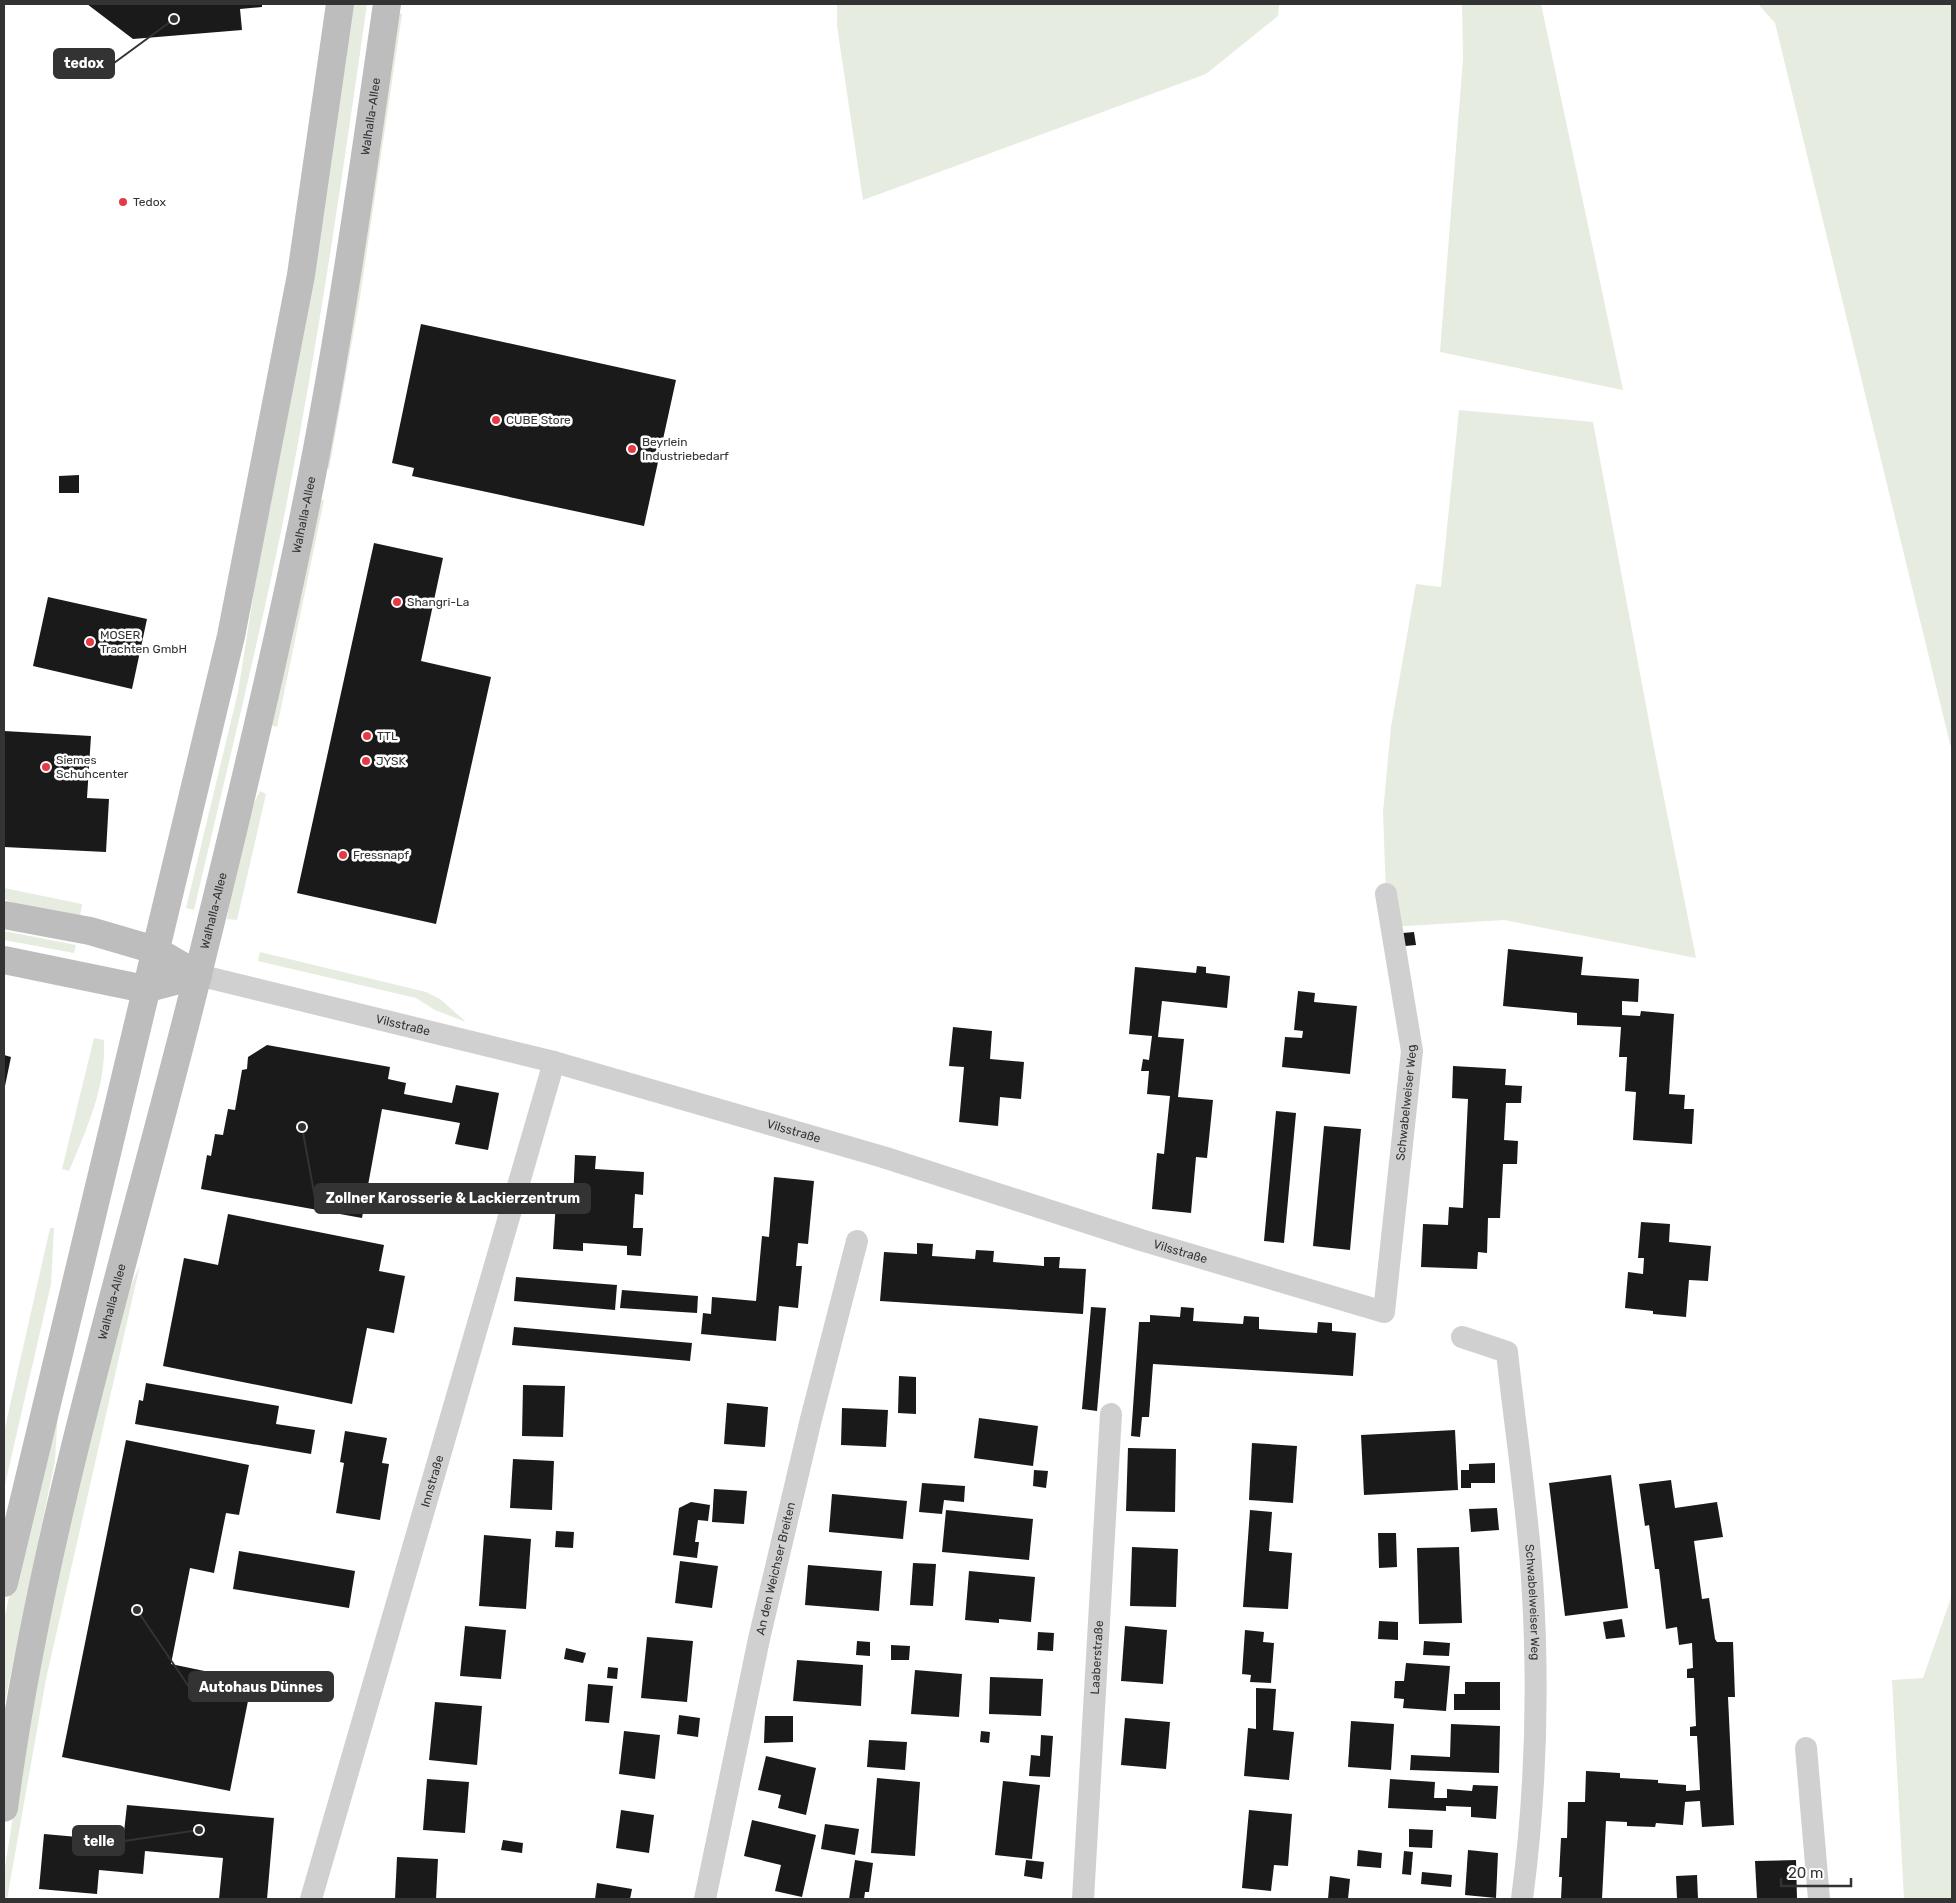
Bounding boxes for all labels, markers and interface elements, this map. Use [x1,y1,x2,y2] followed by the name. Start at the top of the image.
[54,49,114,78] callout: tedox
[64,55,105,72] text: tedox
[358,77,383,156] street label: Walhalla-Allee
[133,195,166,209] place label: Tedox
[117,196,129,208] marker: Tedox
[506,413,571,427] place label: CUBE Store
[490,414,502,426] marker: CUBE Store
[642,435,729,463] place label: Beyrlein Industriebedarf
[626,443,638,455] marker: Beyrlein Industriebedarf
[289,475,319,555] street label: Walhalla-Allee
[407,595,469,609] place label: Shangri-La
[391,596,403,608] marker: Shangri-La
[100,628,187,656] place label: MOSER Trachten GmbH
[84,636,96,648] marker: MOSER Trachten GmbH
[377,729,398,743] place label: TTL
[361,730,373,742] marker: TTL
[56,753,129,781] place label: Siemes Schuhcenter
[376,754,407,768] place label: JYSK
[360,755,372,767] marker: JYSK
[40,761,52,773] marker: Siemes Schuhcenter
[353,848,409,862] place label: Fressnapf
[337,849,349,861] marker: Fressnapf
[197,871,230,950] street label: Walhalla-Allee
[374,1012,432,1039] street label: Vilsstraße
[1393,1044,1419,1161] street label: Schwabelweiser Weg
[765,1117,823,1146] street label: Vilsstraße
[315,1184,590,1213] callout: Zollner Karosserie & Lackierzentrum
[326,1190,580,1207] text: Zollner Karosserie & Lackierzentrum
[1152,1237,1209,1266] street label: Vilsstraße
[95,1262,129,1341] street label: Walhalla-Allee
[418,1453,447,1509] street label: Innstraße
[753,1501,798,1636] street label: An den Weichser Breiten
[1522,1543,1542,1660] street label: Schwabelweiser Weg
[1088,1620,1106,1695] street label: Laaberstraße
[189,1672,333,1701] callout: Autohaus Dünnes
[199,1679,323,1696] text: Autohaus Dünnes
[73,1826,124,1855] callout: telle
[83,1833,115,1850] text: telle
[1781,1856,1851,1888] scale bar
[1788,1864,1823,1882] text: 20 m

